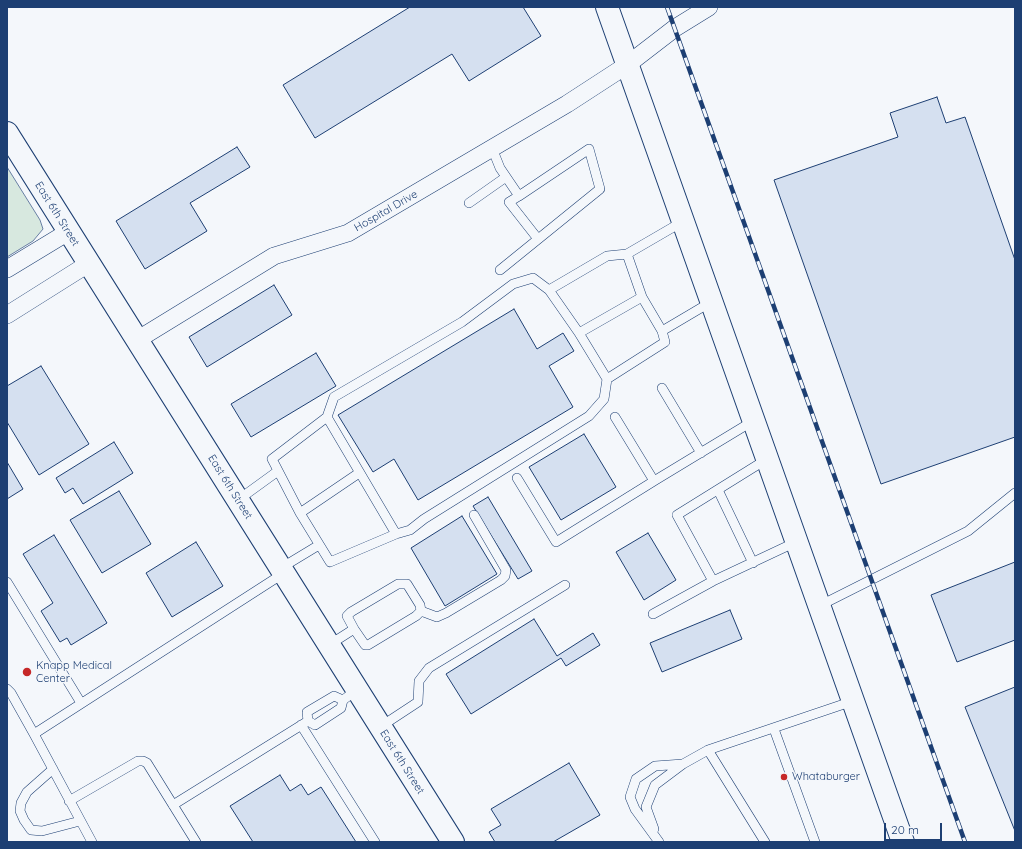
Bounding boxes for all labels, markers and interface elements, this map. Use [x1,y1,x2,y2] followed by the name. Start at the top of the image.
[32,179,82,249] street label: East 6th Street
[352,187,420,235] street label: Hospital Drive
[205,452,255,522] street label: East 6th Street
[36,659,112,685] place label: Knapp Medical Center
[21,666,33,678] marker: Knapp Medical Center
[377,727,427,797] street label: East 6th Street
[792,770,860,784] place label: Whataburger
[779,772,789,782] marker: Whataburger
[886,815,944,841] scale bar
[891,822,919,837] text: 20 m

